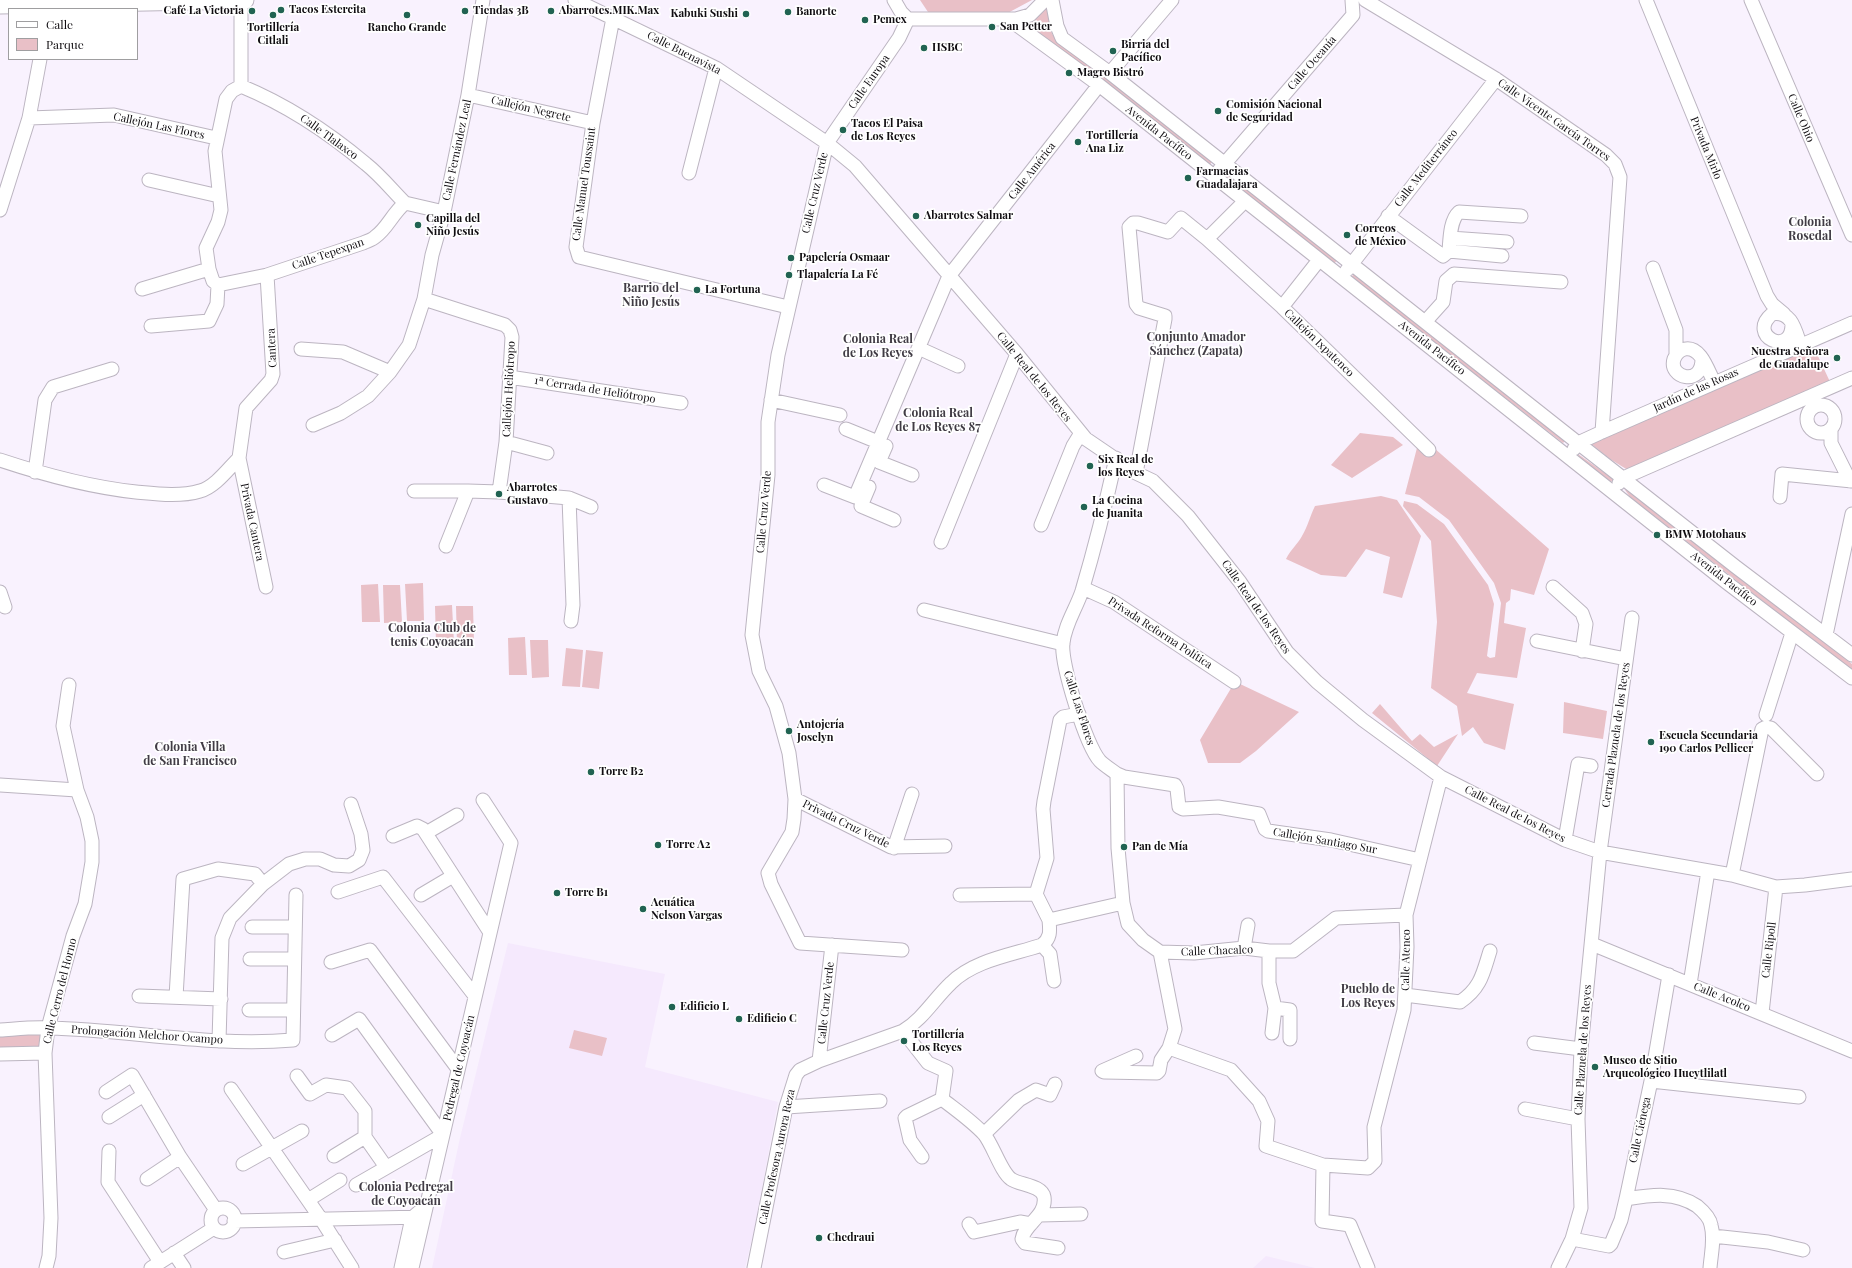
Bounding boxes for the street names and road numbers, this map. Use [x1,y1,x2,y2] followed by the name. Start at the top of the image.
[645,29,723,77] street label: Calle Buenavista
[1285,33,1339,93] street label: Calle Oceanía
[845,52,893,112] street label: Calle Europa
[1495,76,1613,164] street label: Calle Vicente García Torres
[1785,92,1817,144] street label: Calle Ohio
[490,93,572,125] street label: Callejón Negrete
[440,98,474,202] street label: Calle Fernández Leal
[1123,103,1195,163] street label: Avenida Pacífico
[112,110,206,142] street label: Callejón Las Flores
[297,112,361,162] street label: Calle Tlalaxco
[1687,115,1725,181] street label: Privada Mirlo
[569,126,599,242] street label: Calle Manuel Toussaint
[1392,127,1460,209] street label: Calle Mediterráneo
[1006,140,1058,202] street label: Calle América
[799,151,831,235] street label: Calle Cruz Verde
[290,235,366,273] street label: Calle Tepexpan
[1281,306,1357,380] street label: Callejón Ixpatenco
[1396,318,1468,378] street label: Avenida Pacífico
[264,328,280,368] street label: Cantera
[994,330,1074,424] street label: Calle Real de los Reyes
[500,341,518,437] street label: Callejón Heliótropo
[1651,365,1741,415] street label: Jardín de las Rosas
[533,374,657,406] street label: 1ª Cerrada de Heliótropo
[754,470,774,554] street label: Calle Cruz Verde
[237,482,267,562] street label: Privada Cantera
[1688,549,1760,609] street label: Avenida Pacífico
[1219,558,1293,656] street label: Calle Real de los Reyes
[1105,594,1215,672] street label: Privada Reforma Política
[1599,662,1633,808] street label: Cerrada Plazuela de los Reyes
[1061,669,1097,747] street label: Calle Las Flores
[1462,783,1568,845] street label: Calle Real de los Reyes
[800,797,892,851] street label: Privada Cruz Verde
[1272,825,1378,857] street label: Callejón Santiago Sur
[1759,921,1779,979] street label: Calle Ripoll
[1399,929,1413,991] street label: Calle Atenco
[40,937,80,1045] street label: Calle Cerro del Horno
[1181,943,1253,959] street label: Calle Chacalco
[815,961,837,1045] street label: Calle Cruz Verde
[1692,980,1752,1014] street label: Calle Acolco
[1572,984,1594,1116] street label: Calle Plazuela de los Reyes
[440,1014,478,1122] street label: Pedregal de Coyoacán
[71,1023,223,1047] street label: Prolongación Melchor Ocampo
[756,1088,798,1226] street label: Calle Profesora Aurora Reza
[1627,1096,1653,1164] street label: Calle Ciénega

